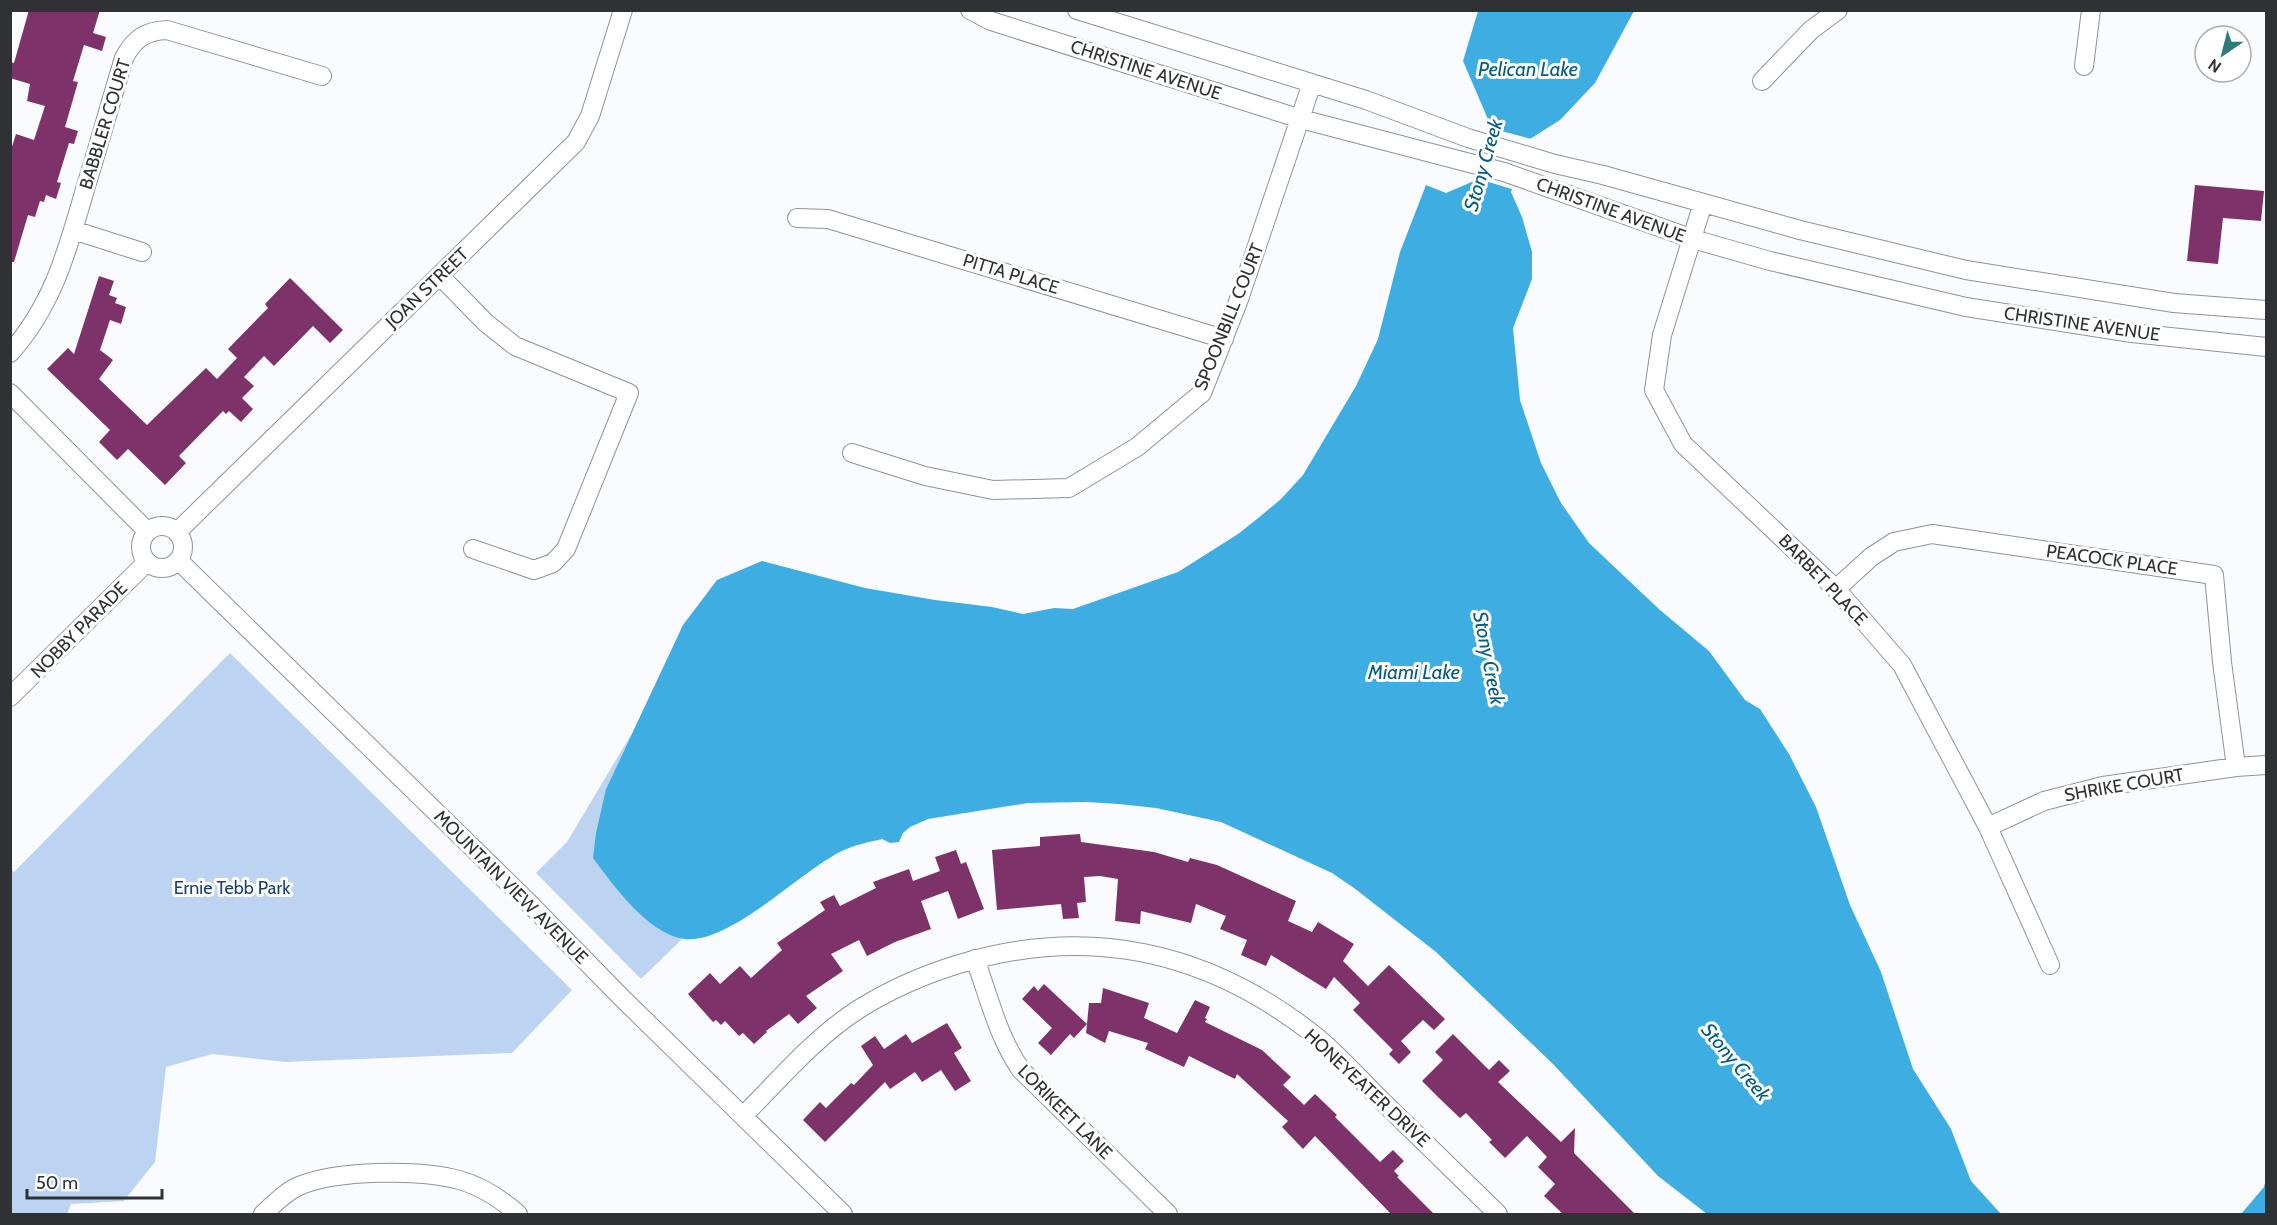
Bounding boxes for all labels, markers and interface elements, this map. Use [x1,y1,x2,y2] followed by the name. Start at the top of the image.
[2193,24,2253,84] north arrow
[1068,35,1224,105] street label: CHRISTINE AVENUE
[2205,55,2225,77] text: N
[75,56,135,192] street label: BABBLER COURT
[1478,57,1578,81] water label: Pelican Lake
[1458,115,1508,214] water label: Stony Creek
[1533,173,1689,247] street label: CHRISTINE AVENUE
[1189,240,1269,394] street label: SPOONBILL COURT
[380,243,473,334] street label: JOAN STREET
[960,249,1062,299] street label: PITTA PLACE
[2003,302,2162,346] street label: CHRISTINE AVENUE
[1774,530,1872,630] street label: BARBET PLACE
[2045,540,2179,580] street label: PEACOCK PLACE
[26,577,132,683] street label: NOBBY PARADE
[1468,609,1510,708] water label: Stony Creek
[1367,660,1460,684] water label: Miami Lake
[2063,764,2186,806] street label: SHRIKE COURT
[429,805,593,969] street label: MOUNTAIN VIEW AVENUE
[174,877,291,899] park label: Ernie Tebb Park
[1696,1018,1776,1107] water label: Stony Creek
[1300,1024,1434,1152] street label: HONEYEATER DRIVE
[1013,1060,1117,1164] street label: LORIKEET LANE
[27,1162,162,1200] scale bar
[36,1172,78,1194] text: 50 m

